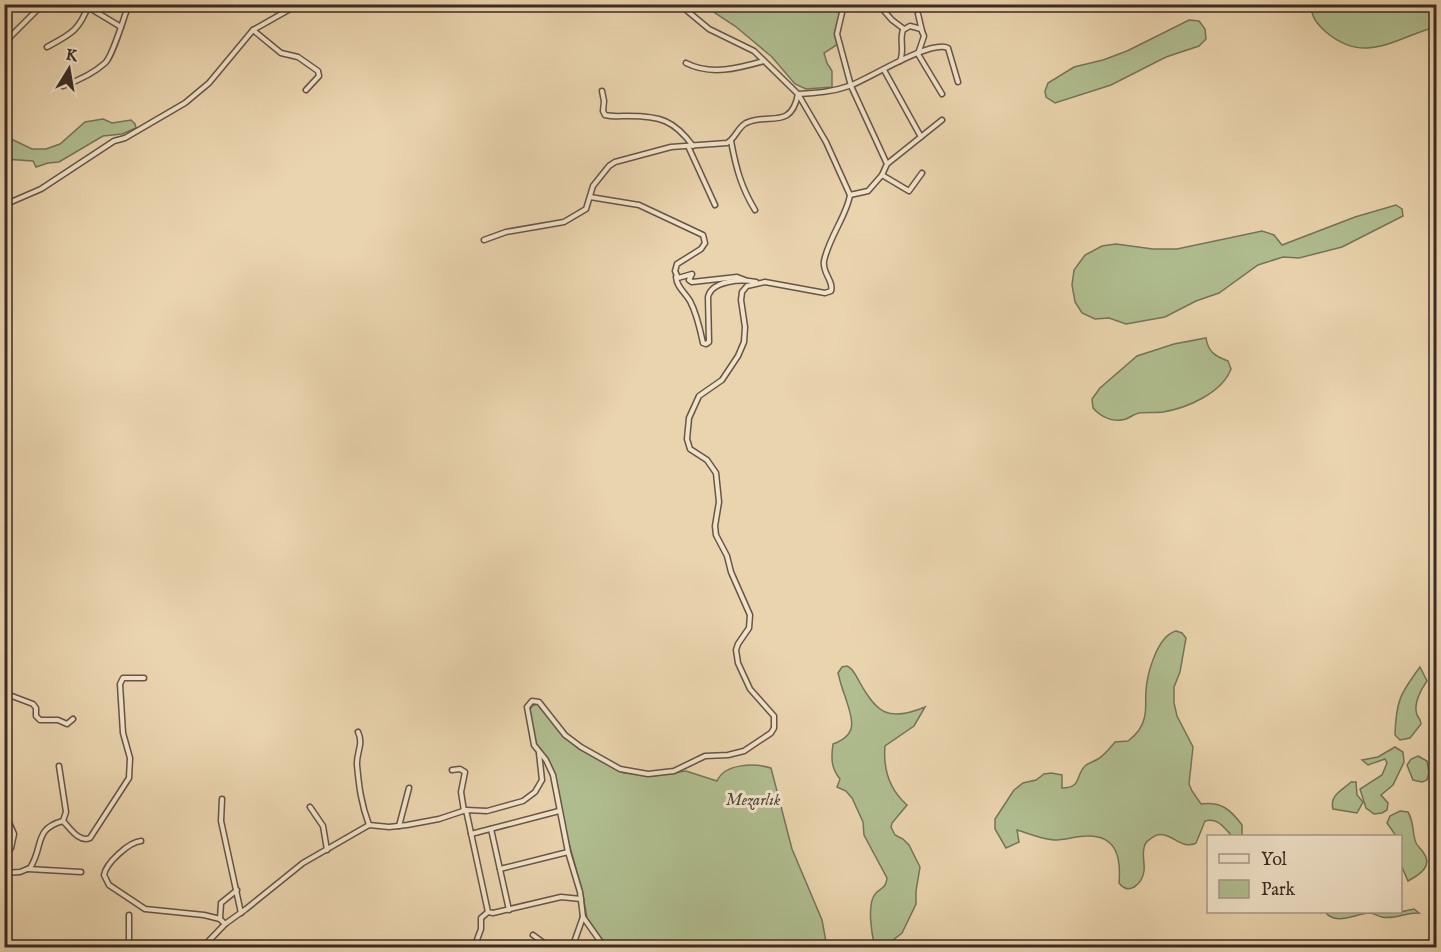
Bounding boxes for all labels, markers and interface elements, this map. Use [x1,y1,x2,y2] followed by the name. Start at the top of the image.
[39,39,99,99] north arrow
[64,45,80,67] text: K
[726,791,781,811] park label: Mezarlık
[1207,835,1402,913] legend
[1261,849,1287,872] text: Yol
[1261,879,1296,902] text: Park

